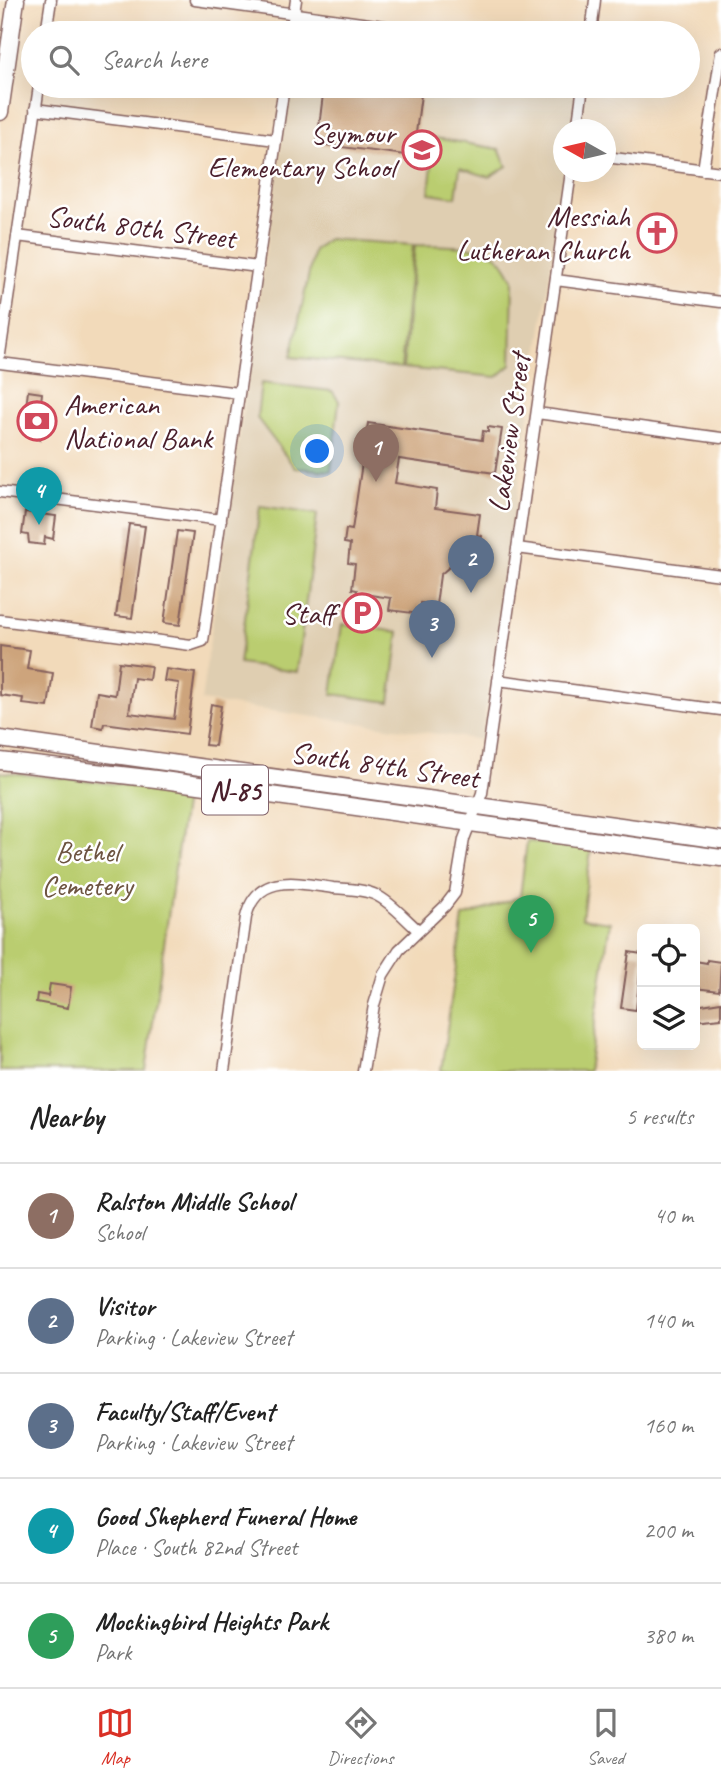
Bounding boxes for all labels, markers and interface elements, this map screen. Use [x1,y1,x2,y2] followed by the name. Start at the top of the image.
[21,21,700,98] search box
[45,41,83,79] icon: search
[101,43,207,76] text: Search here
[208,114,400,186] place label: Seymour Elementary School
[553,119,616,182] north arrow
[401,129,443,171] school or university icon: Seymour Elementary School
[45,197,240,258] street label: South 80th Street
[456,197,631,269] place label: Messiah Lutheran Church
[636,212,678,254] church icon: Messiah Lutheran Church
[479,347,540,515] street label: Lakeview Street
[64,385,214,457] place label: American National Bank
[16,400,58,442] bank icon: American National Bank
[353,424,399,482] pin: 1
[300,434,334,468] your location
[16,467,62,525] pin: 4
[448,535,494,593] pin: 2
[341,592,383,634] parking icon: Staff
[282,594,341,632] place label: Staff
[409,600,455,658] pin: 3
[289,733,484,797] street label: South 84th Street
[202,766,268,814] road number: N-85
[41,832,135,904] park label: Bethel Cemetery
[508,895,554,953] pin: 5
[637,924,700,1050] map controls
[637,924,700,987] button: locate
[637,987,700,1050] button: layers
[28,1098,104,1136] text: Nearby
[626,1102,693,1131] text: 5 results
[95,1185,293,1218] text: Ralston Middle School
[46,1201,56,1230] text: 1
[654,1201,693,1230] text: 40 m
[95,1218,144,1247] text: School
[95,1290,154,1323] text: Visitor
[46,1306,56,1335] text: 2
[644,1306,693,1335] text: 140 m
[95,1323,292,1352] text: Parking · Lakeview Street
[95,1395,274,1428] text: Faculty/Staff/Event
[46,1411,56,1440] text: 3
[644,1411,693,1440] text: 160 m
[95,1428,292,1457] text: Parking · Lakeview Street
[95,1500,356,1533] text: Good Shepherd Funeral Home
[46,1516,56,1545] text: 4
[644,1516,693,1545] text: 200 m
[95,1533,297,1562] text: Place · South 82nd Street
[95,1605,328,1638] text: Mockingbird Heights Park
[46,1621,56,1650] text: 5
[644,1621,693,1650] text: 380 m
[95,1638,131,1667] text: Park
[96,1704,134,1770] tab: Map
[327,1704,394,1770] tab: Directions
[587,1704,625,1770] tab: Saved

